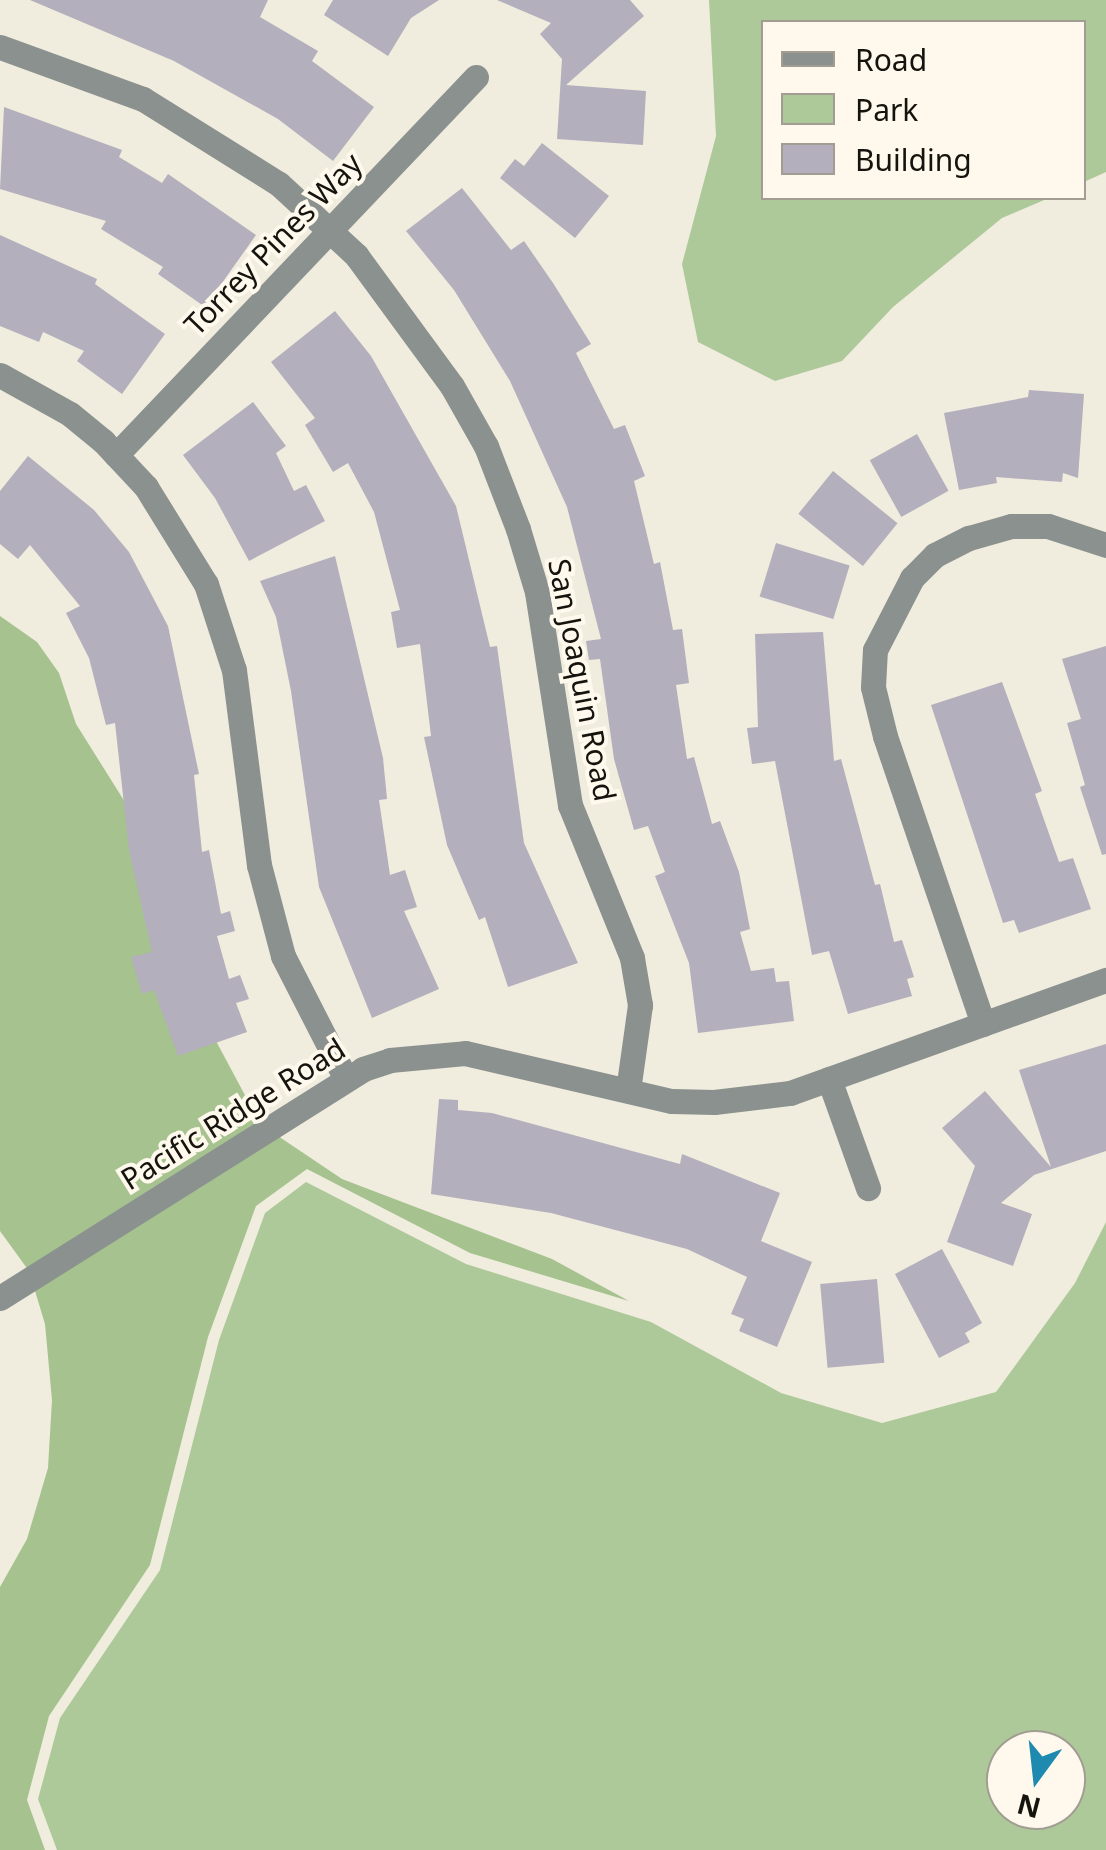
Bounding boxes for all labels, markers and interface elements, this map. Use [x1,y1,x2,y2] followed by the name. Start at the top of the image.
[761,20,1086,200] legend
[855,39,927,80] text: Road
[855,89,918,130] text: Park
[855,139,972,180] text: Building
[177,145,369,343] street label: Torrey Pines Way
[541,556,623,804] street label: San Joaquin Road
[114,1031,352,1197] street label: Pacific Ridge Road
[986,1730,1086,1830] north arrow
[1013,1786,1045,1828] text: N

